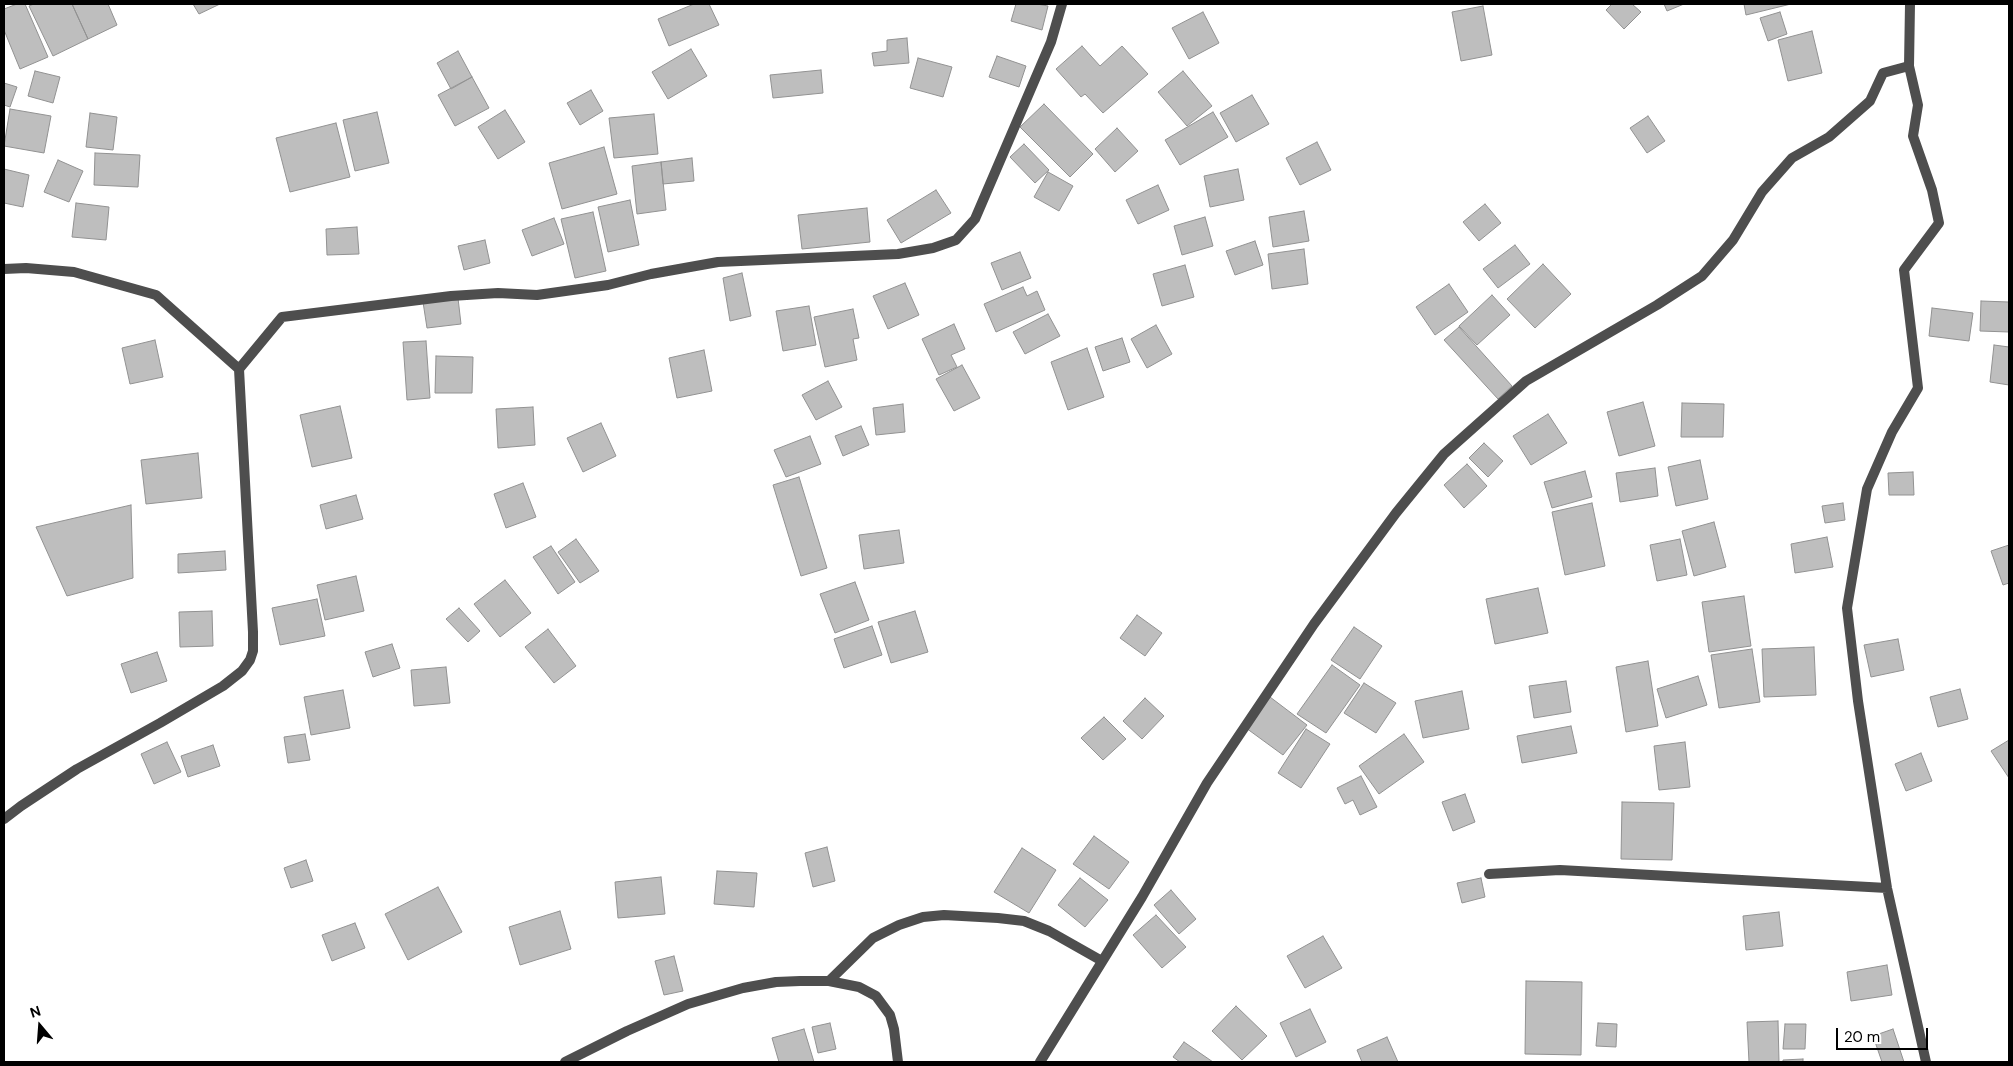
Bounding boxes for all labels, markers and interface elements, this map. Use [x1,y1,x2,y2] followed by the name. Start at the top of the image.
[15,1001,65,1051] north arrow
[28,1002,43,1022] text: N
[1838,1018,1930,1050] scale bar
[1844,1027,1880,1047] text: 20 m

